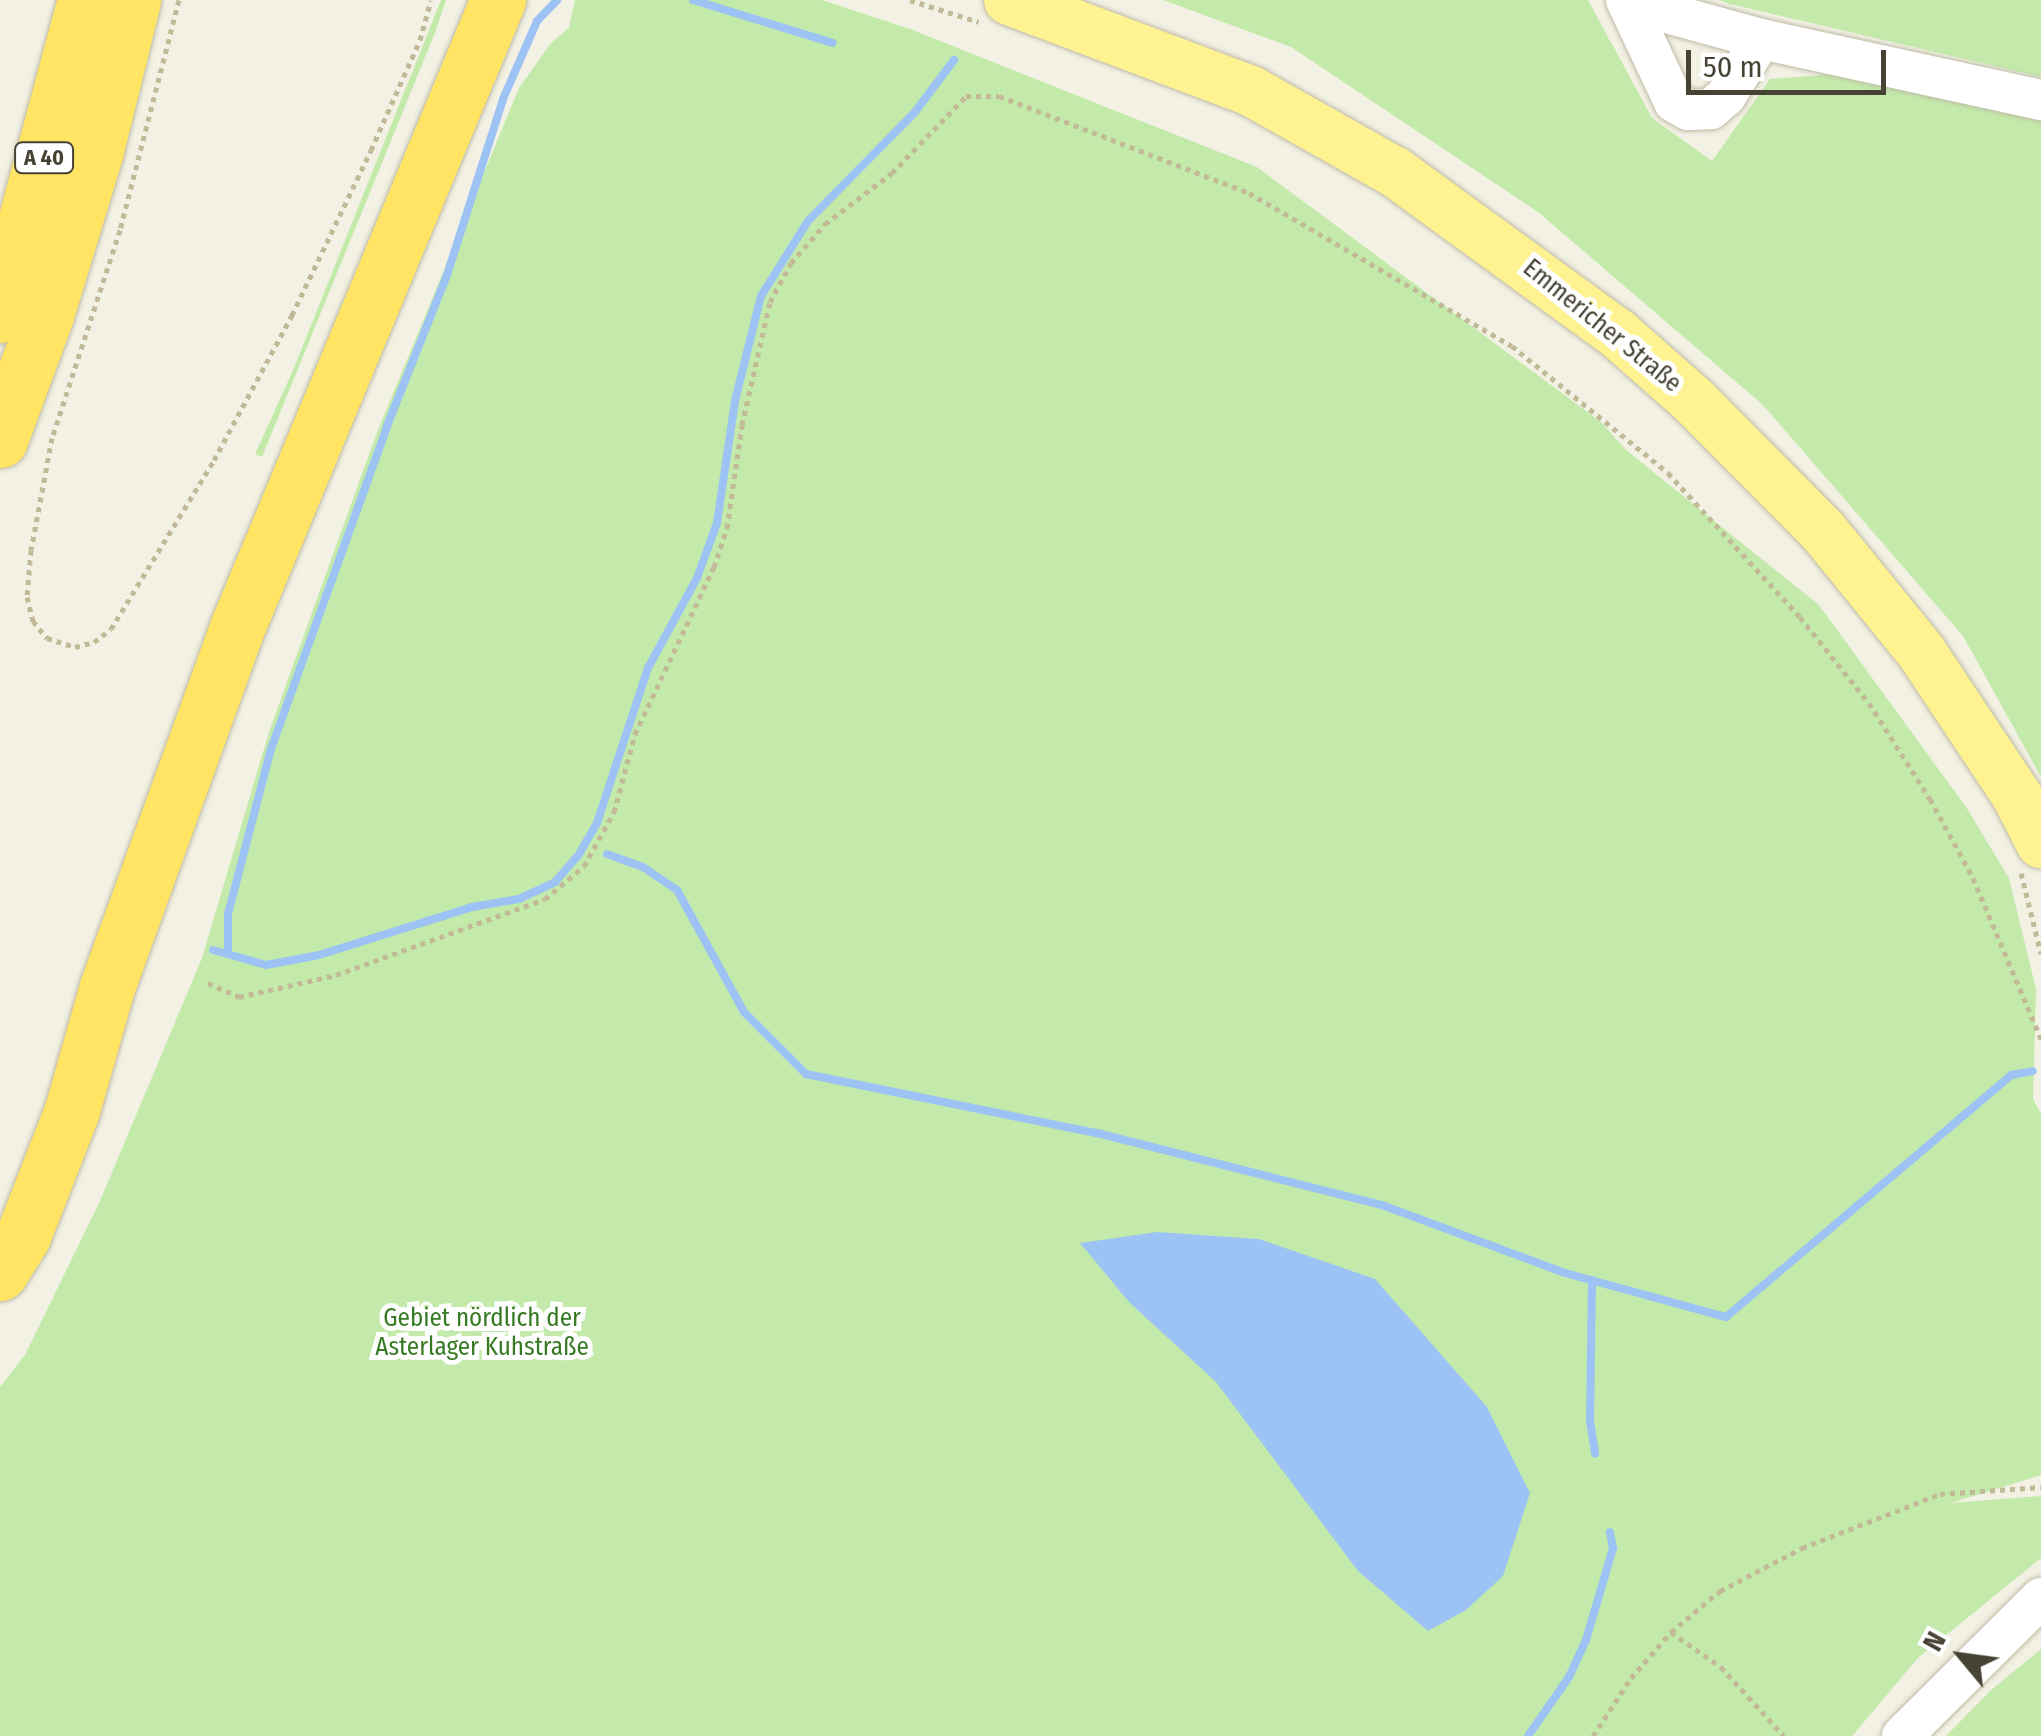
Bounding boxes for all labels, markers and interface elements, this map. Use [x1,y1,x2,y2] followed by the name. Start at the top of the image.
[1691,30,1891,92] scale bar
[1703,49,1763,85] text: 50 m
[14,141,74,175] road number: A 40
[1517,253,1687,399] street label: Emmericher Straße
[375,1304,589,1363] park label: Gebiet nördlich der Asterlager Kuhstraße
[1911,1606,2011,1706] north arrow
[1916,1626,1953,1657] text: N

